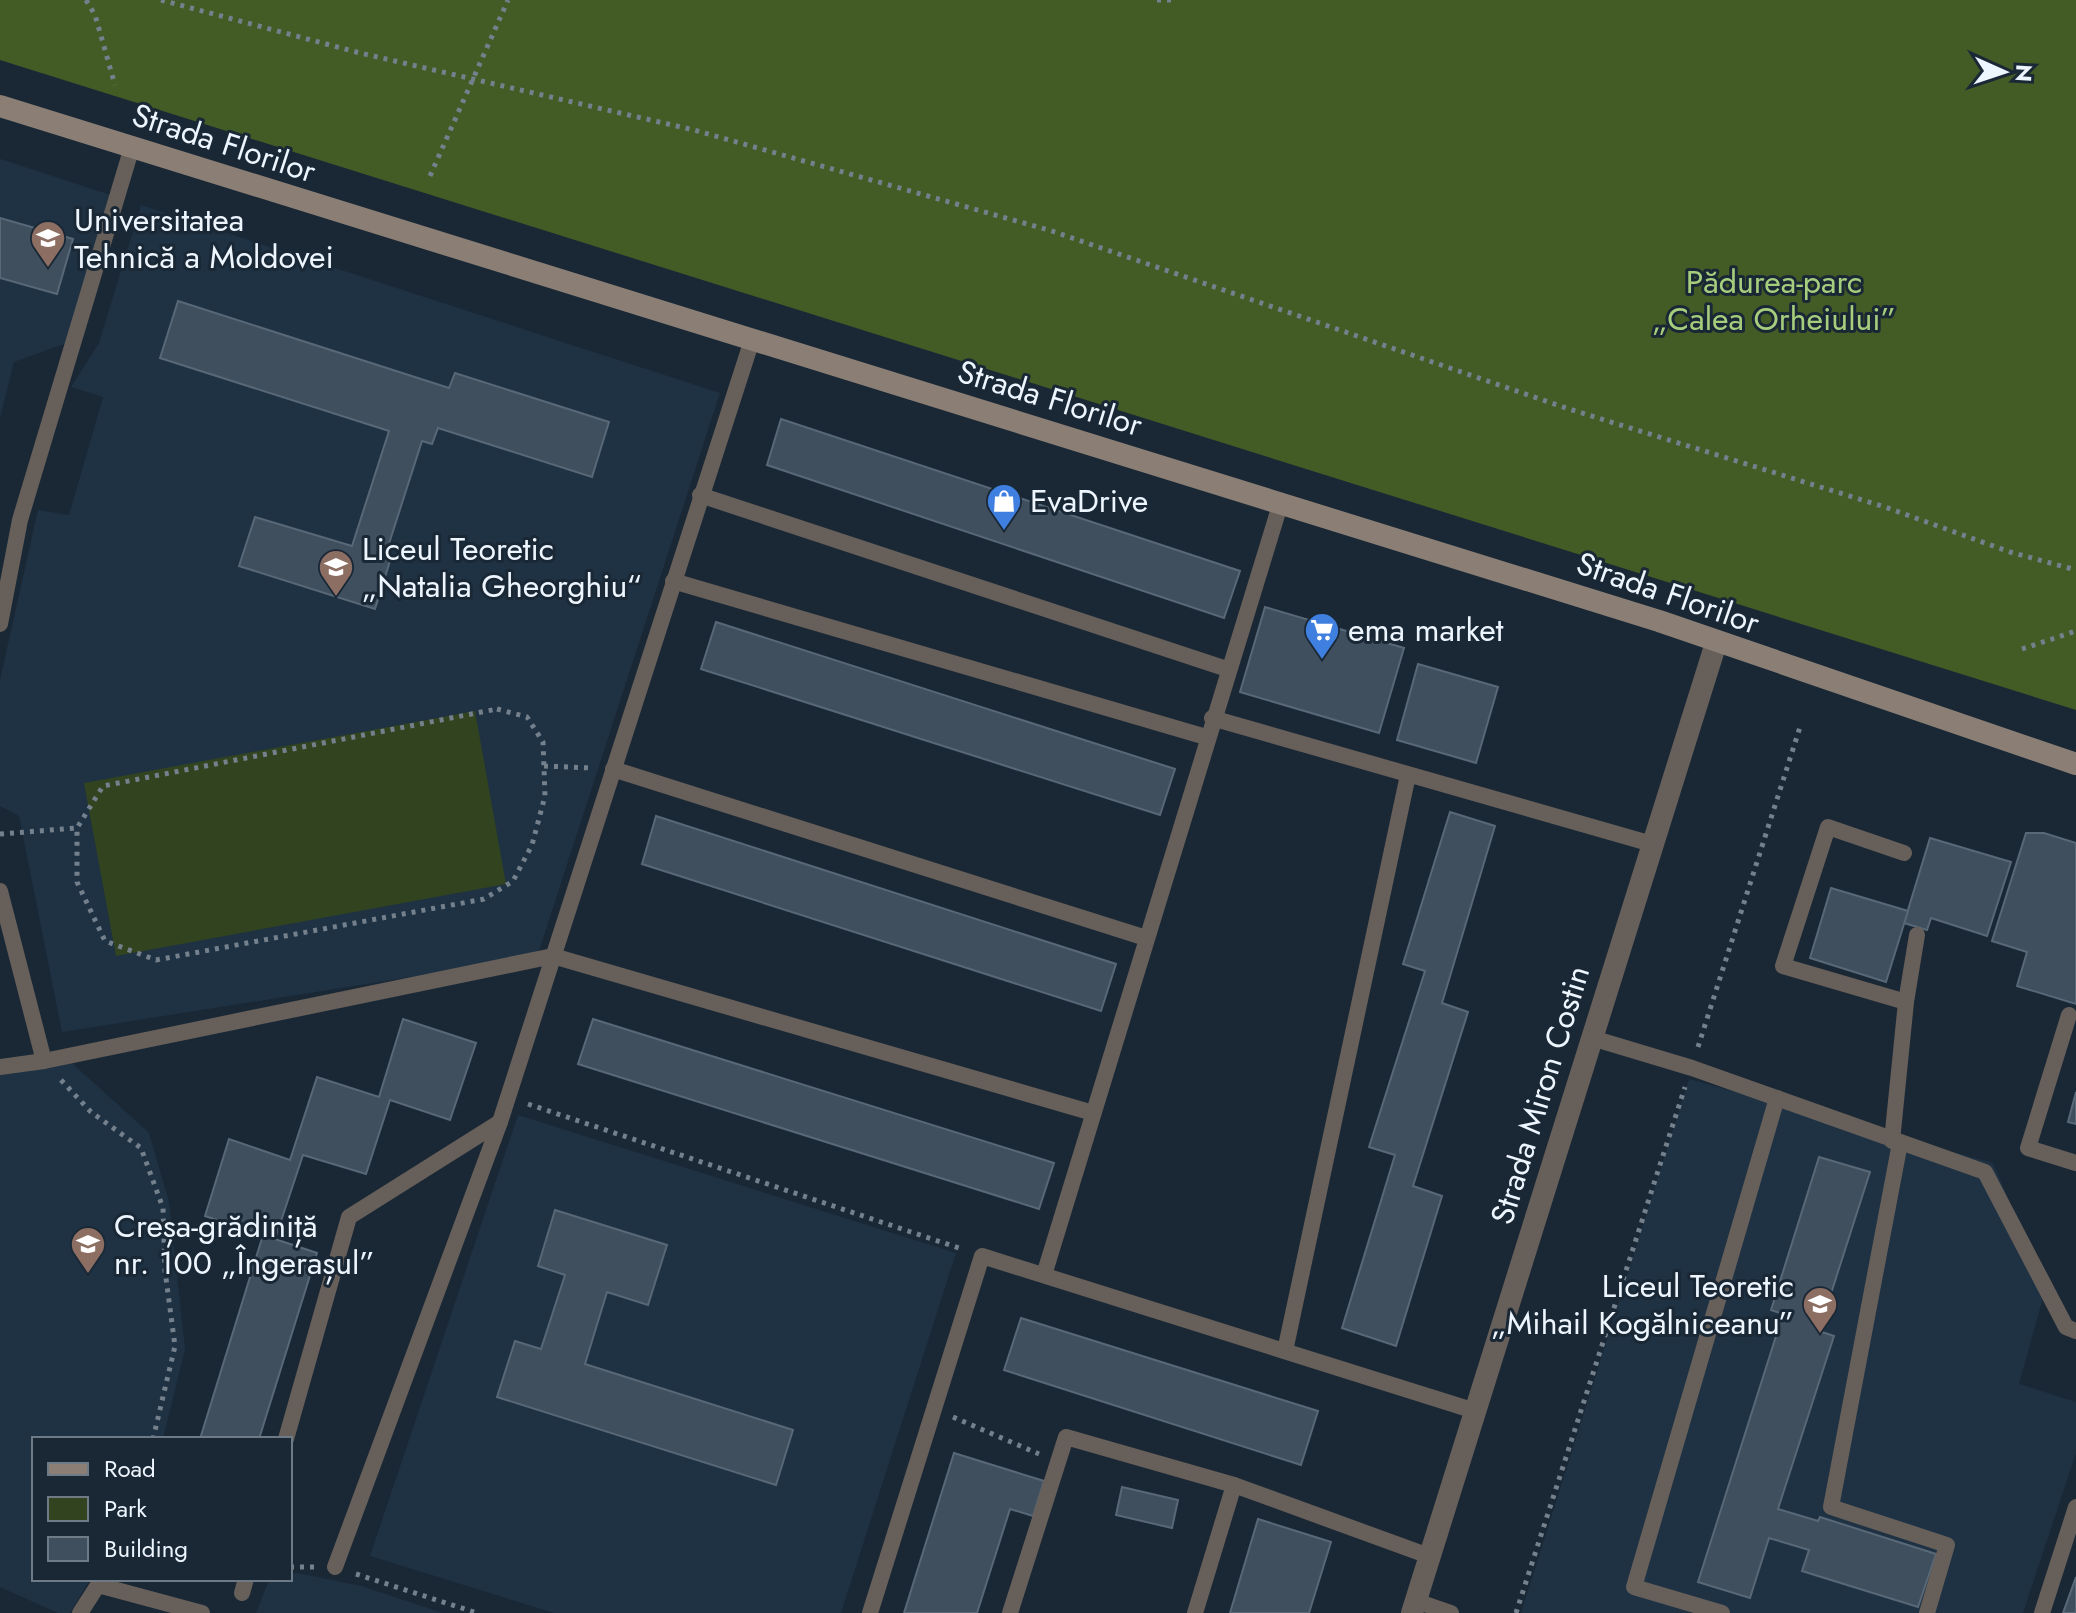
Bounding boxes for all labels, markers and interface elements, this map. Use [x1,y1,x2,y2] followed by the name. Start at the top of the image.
[1964,32,2044,112] north arrow
[2008,63,2040,83] text: N
[126,92,322,194] street label: Strada Florilor
[74,197,334,280] place label: Universitatea Tehnică a Moldovei
[29,219,67,269] school or university icon: Universitatea Tehnică a Moldovei
[1652,259,1896,342] park label: Pădurea-parc „Calea Orheiului”
[952,348,1148,448] street label: Strada Florilor
[1030,478,1148,524] place label: EvaDrive
[985,482,1023,532] shop icon: EvaDrive
[362,526,642,609] place label: Liceul Teoretic „Natalia Gheorghiu“
[1570,540,1766,646] street label: Strada Florilor
[317,548,355,598] school or university icon: Liceul Teoretic „Natalia Gheorghiu“
[1348,607,1504,653] place label: ema market
[1303,611,1341,661] supermarket icon: ema market
[1479,960,1601,1230] street label: Strada Miron Costin
[114,1203,375,1286] place label: Creșa-grădiniță nr. 100 „Îngerașul”
[69,1225,107,1275] school or university icon: Creșa-grădiniță nr. 100 „Îngerașul”
[1491,1263,1794,1346] place label: Liceul Teoretic „Mihail Kogălniceanu”
[1801,1285,1839,1335] school or university icon: Liceul Teoretic „Mihail Kogălniceanu”
[32,1437,292,1581] legend
[104,1451,156,1486] text: Road
[104,1491,147,1526] text: Park
[104,1531,188,1566] text: Building

